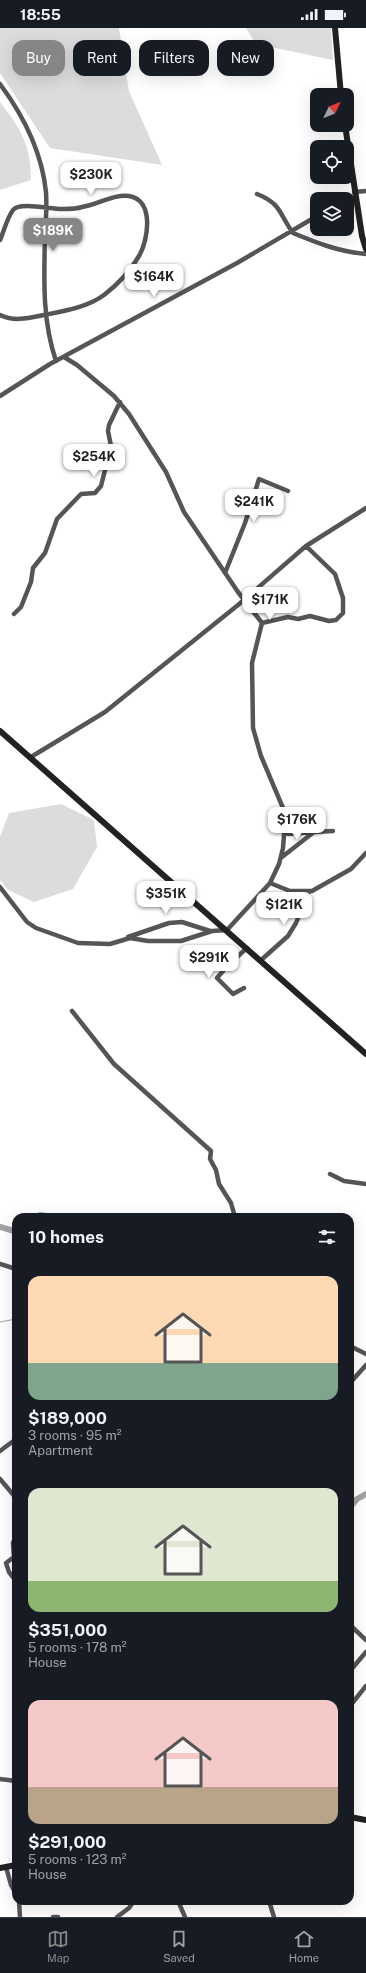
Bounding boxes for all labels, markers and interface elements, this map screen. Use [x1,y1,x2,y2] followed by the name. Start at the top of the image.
[20,6,61,23] text: 18:55
[12,40,65,76] chip: Buy
[73,40,131,76] chip: Rent
[139,40,209,76] chip: Filters
[217,40,274,76] chip: New
[310,88,354,132] north arrow
[310,88,354,236] map controls
[310,140,354,184] button: locate
[63,162,119,196] pin: $230K
[69,167,113,182] text: $230K
[310,192,354,236] button: layers
[25,218,81,252] pin: $189K
[33,223,73,238] text: $189K
[126,264,182,298] pin: $164K
[134,269,174,284] text: $164K
[66,444,122,478] pin: $254K
[72,449,116,464] text: $254K
[226,489,282,523] pin: $241K
[234,494,274,509] text: $241K
[242,587,298,621] pin: $171K
[251,592,289,607] text: $171K
[269,807,325,841] pin: $176K
[277,812,317,827] text: $176K
[138,881,194,915] pin: $351K
[145,886,187,901] text: $351K
[256,892,312,926] pin: $121K
[265,897,303,912] text: $121K
[181,945,237,979] pin: $291K
[189,950,229,965] text: $291K
[316,1226,338,1248] icon: filters
[28,1227,104,1247] text: 10 homes
[147,1302,219,1374] icon: home
[28,1408,107,1428] text: $189,000
[28,1428,122,1443] text: 3 rooms · 95 m²
[28,1443,93,1458] text: Apartment
[147,1514,219,1586] icon: home
[28,1620,107,1640] text: $351,000
[28,1640,127,1655] text: 5 rooms · 178 m²
[28,1655,67,1670] text: House
[147,1726,219,1798] icon: home
[28,1832,106,1852] text: $291,000
[28,1852,127,1867] text: 5 rooms · 123 m²
[28,1867,67,1882] text: House
[47,1928,69,1964] tab: Map
[163,1928,195,1964] tab: Saved
[289,1928,319,1964] tab: Home

